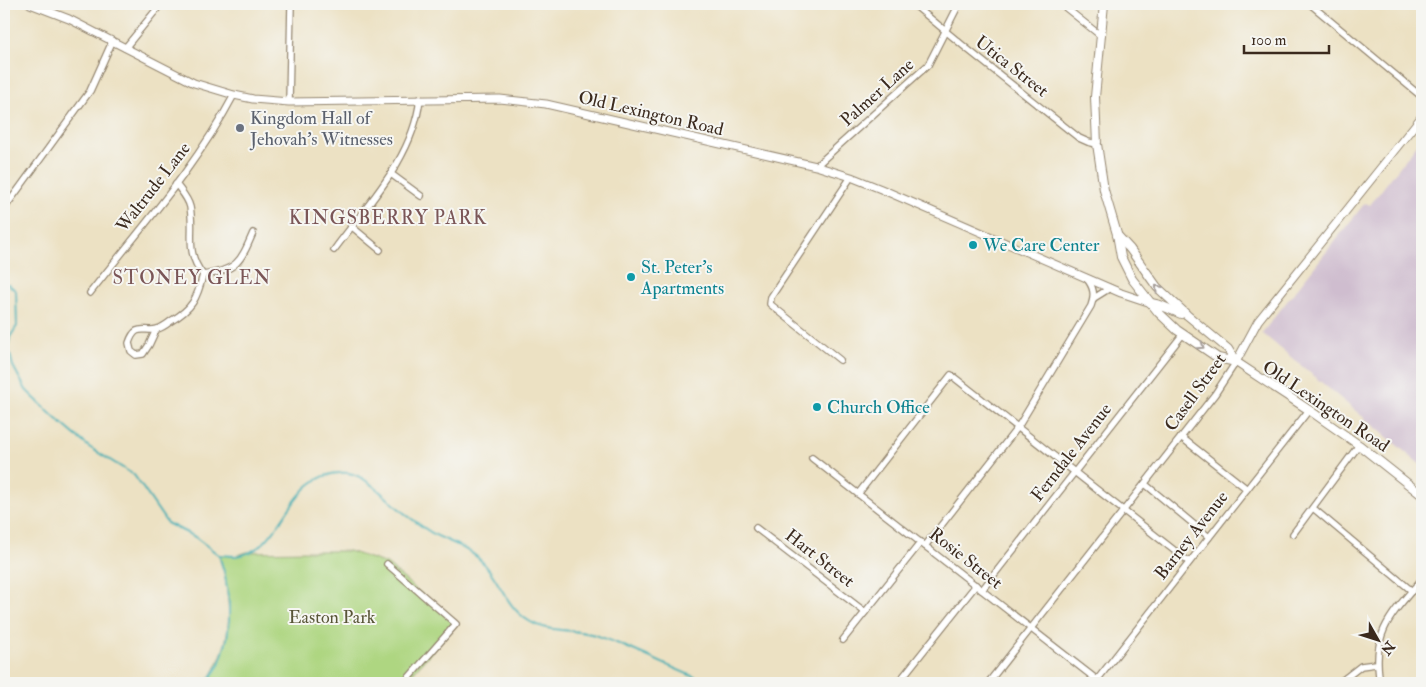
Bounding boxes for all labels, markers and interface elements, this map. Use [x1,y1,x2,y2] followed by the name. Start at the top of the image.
[1244,22,1328,54] scale bar
[970,31,1053,102] street label: Utica Street
[1251,31,1287,50] text: 100 m
[836,53,919,131] street label: Palmer Lane
[576,86,726,141] street label: Old Lexington Road
[249,107,393,151] place label: Kingdom Hall of Jehovah’s Witnesses
[234,122,246,134] marker: Kingdom Hall of Jehovah’s Witnesses
[110,137,196,238] street label: Waltrude Lane
[289,206,487,230] district label: KINGSBERRY PARK
[982,234,1100,257] place label: We Care Center
[967,239,979,251] marker: We Care Center
[640,256,724,300] place label: St. Peter's Apartments
[112,266,272,290] district label: STONEY GLEN
[625,271,637,283] marker: St. Peter's Apartments
[1155,285,1164,294] one-way arrow
[1195,340,1205,349] one-way arrow
[1159,349,1231,436] street label: Casell Street
[1258,355,1394,458] street label: Old Lexington Road
[827,396,930,419] place label: Church Office
[1026,398,1117,506] street label: Ferndale Avenue
[811,401,823,413] marker: Church Office
[1150,486,1234,584] street label: Barney Avenue
[924,523,1007,594] street label: Rosie Street
[780,524,859,593] street label: Hart Street
[289,606,376,629] park label: Easton Park
[1354,614,1404,664] north arrow
[1377,637,1399,658] text: N

